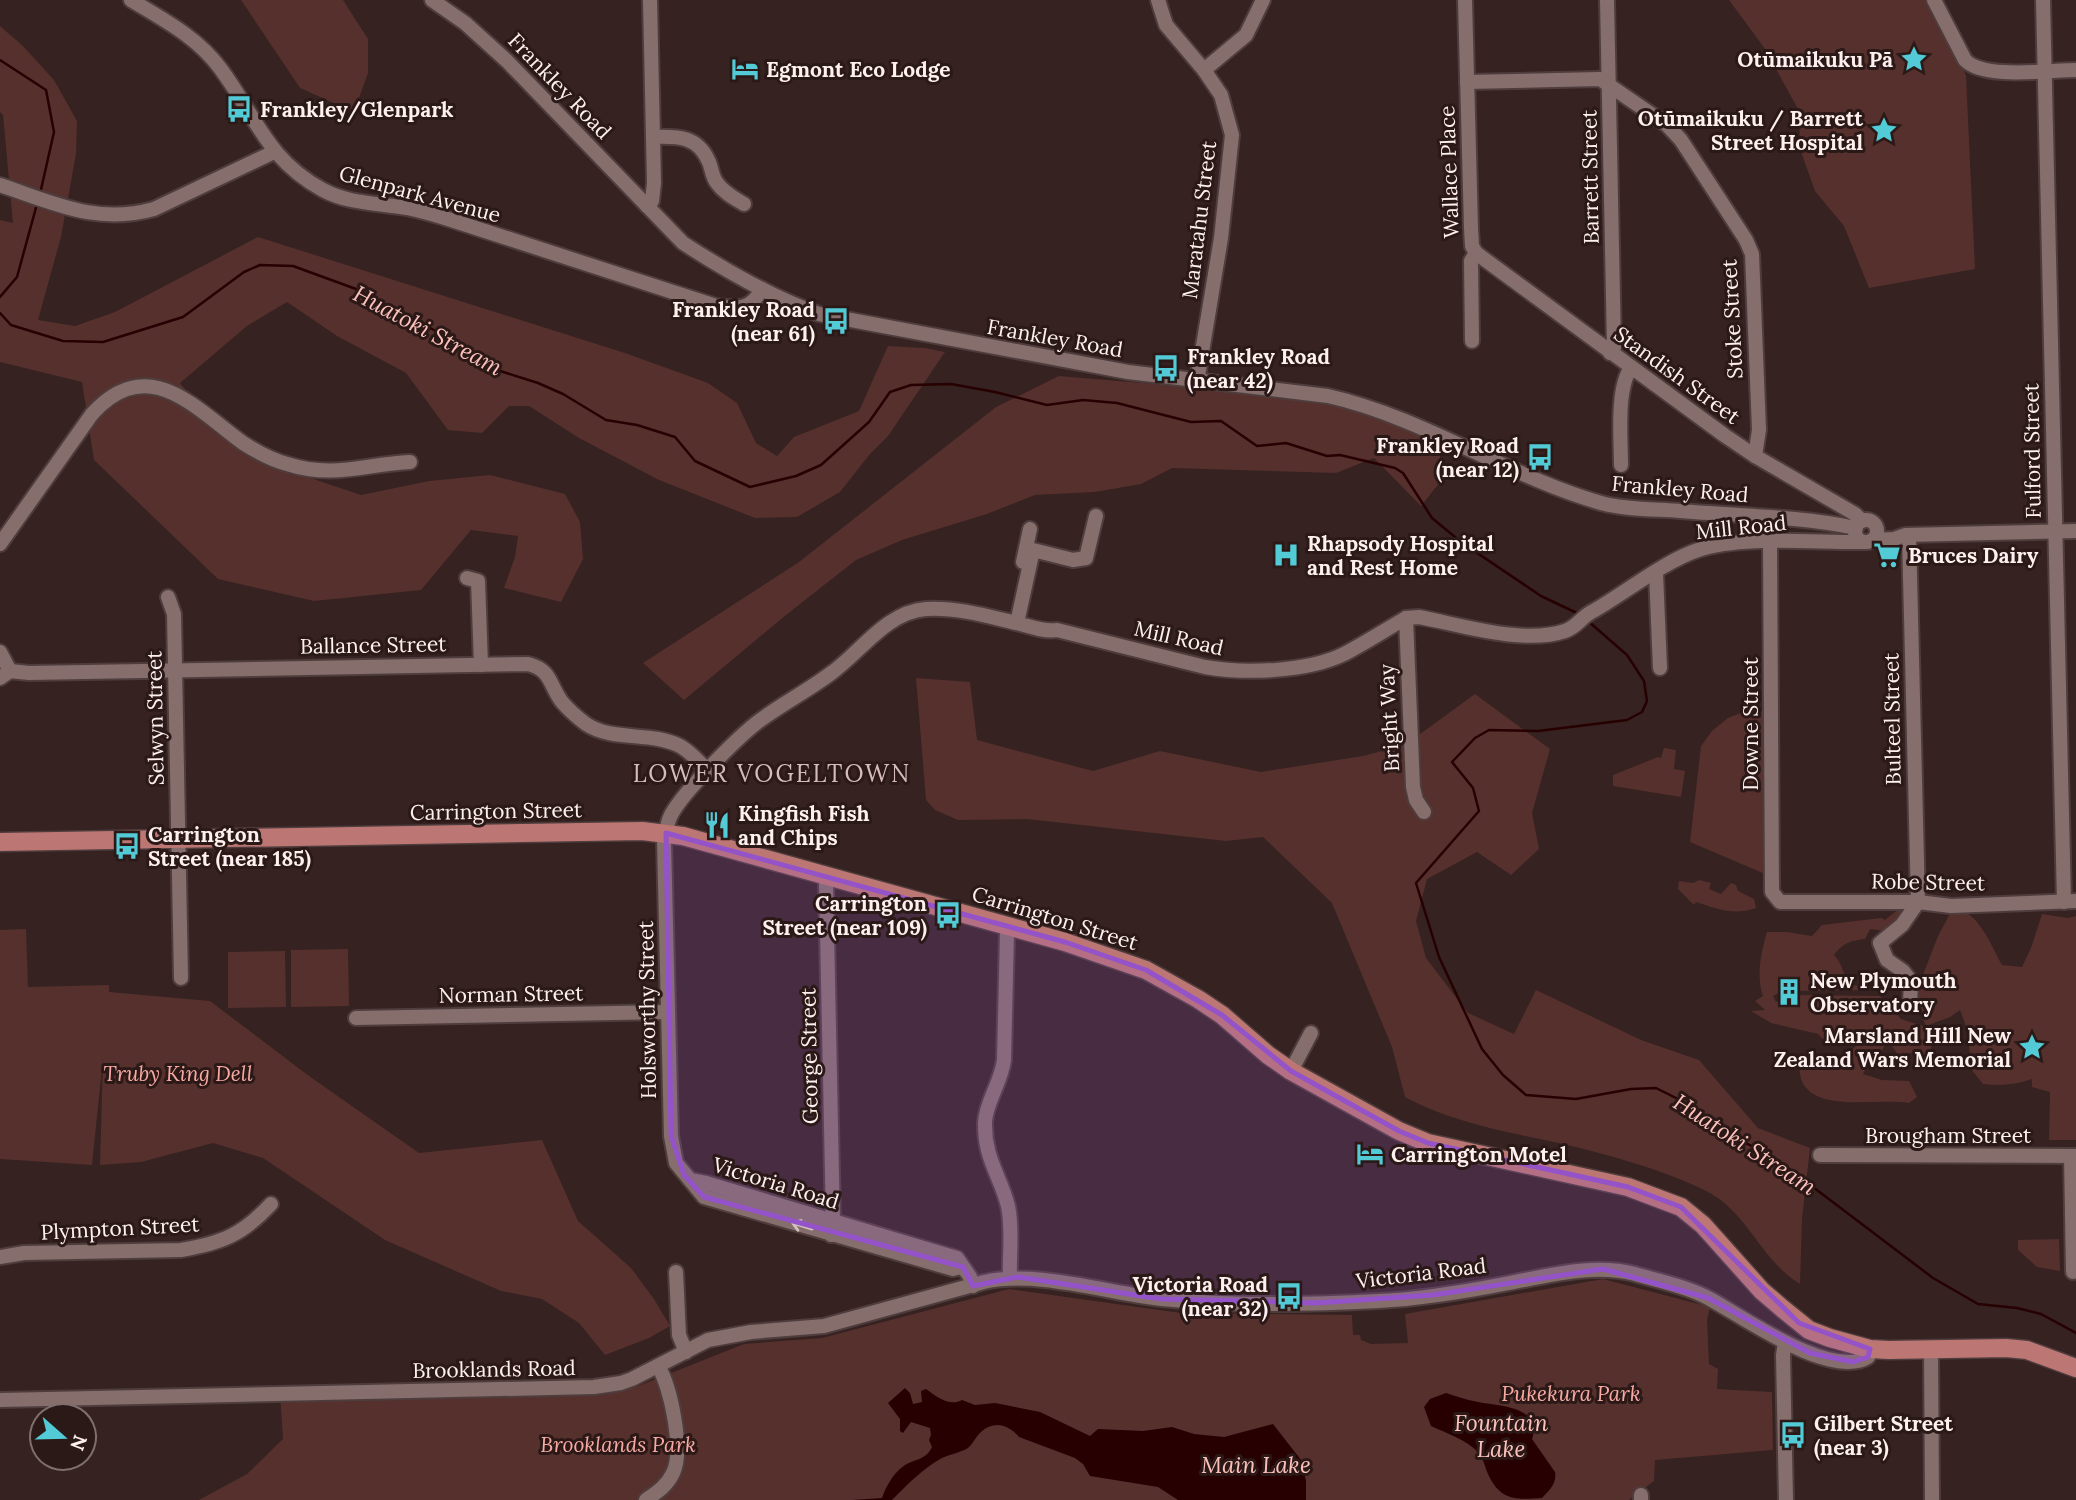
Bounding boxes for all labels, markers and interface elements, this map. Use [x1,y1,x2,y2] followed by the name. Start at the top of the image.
[503,27,617,145] street label: Frankley Road
[1899,44,1929,74] place icon: Otūmaikuku Pā
[1737,46,1893,73] place label: Otūmaikuku Pā
[730,54,760,84] hotel icon: Egmont Eco Lodge
[766,56,951,83] place label: Egmont Eco Lodge
[224,94,254,124] bus stop icon: Frankley/Glenpark
[260,96,454,123] place label: Frankley/Glenpark
[1433,105,1465,239] street label: Wallace Place
[1638,105,1863,156] place label: Otūmaikuku / Barrett Street Hospital
[1575,109,1605,245] street label: Barrett Street
[1869,115,1899,145] place icon: Otūmaikuku / Barrett Street Hospital
[1176,139,1222,300] street label: Maratahu Street
[336,159,504,229] street label: Glenpark Avenue
[1715,258,1749,380] street label: Stoke Street
[348,278,508,382] water label: Huatoki Stream
[672,296,815,347] place label: Frankley Road (near 61)
[821,306,851,336] bus stop icon: Frankley Road (near 61)
[985,313,1125,363] street label: Frankley Road
[1609,320,1746,430] street label: Standish Street
[1187,343,1330,394] place label: Frankley Road (near 42)
[1151,353,1181,383] bus stop icon: Frankley Road (near 42)
[2017,382,2047,519] street label: Fulford Street
[1376,432,1519,483] place label: Frankley Road (near 12)
[1525,442,1555,472] bus stop icon: Frankley Road (near 12)
[1610,470,1750,508] street label: Frankley Road
[1694,509,1788,545] street label: Mill Road
[1307,530,1494,581] place label: Rhapsody Hospital and Rest Home
[1271,540,1301,570] hospital icon: Rhapsody Hospital and Rest Home
[1872,540,1902,570] supermarket icon: Bruces Dairy
[1908,542,2039,569] place label: Bruces Dairy
[1132,615,1226,661] street label: Mill Road
[300,630,447,660] street label: Ballance Street
[140,650,170,786] street label: Selwyn Street
[1877,652,1907,786] street label: Bulteel Street
[1737,656,1764,791] street label: Downe Street
[1373,663,1405,773] street label: Bright Way
[633,758,911,789] district label: LOWER VOGELTOWN
[410,796,583,826] street label: Carrington Street
[738,800,870,851] place label: Kingfish Fish and Chips
[702,810,732,840] restaurant icon: Kingfish Fish and Chips
[148,821,311,872] place label: Carrington Street (near 185)
[112,831,142,861] bus stop icon: Carrington Street (near 185)
[1871,868,1986,897] street label: Robe Street
[969,880,1142,956] street label: Carrington Street
[762,890,927,941] place label: Carrington Street (near 109)
[933,900,963,930] bus stop icon: Carrington Street (near 109)
[632,920,662,1099] street label: Holsworthy Street
[1810,967,1957,1018] place label: New Plymouth Observatory
[1774,977,1804,1007] building icon: New Plymouth Observatory
[438,979,584,1009] street label: Norman Street
[794,987,824,1124] street label: George Street
[1774,1022,2011,1073] place label: Marsland Hill New Zealand Wars Memorial
[2017,1032,2047,1062] place icon: Marsland Hill New Zealand Wars Memorial
[103,1060,253,1087] park label: Truby King Dell
[1668,1087,1822,1201] water label: Huatoki Stream
[1865,1122,2032,1149] street label: Brougham Street
[1355,1139,1385,1169] hotel icon: Carrington Motel
[1391,1141,1567,1168] place label: Carrington Motel
[709,1151,843,1215] street label: Victoria Road
[40,1210,201,1246] street label: Plympton Street
[791,1219,813,1232] one-way arrow
[1353,1252,1488,1294] street label: Victoria Road
[1132,1271,1268,1322] place label: Victoria Road (near 32)
[1274,1281,1304,1311] bus stop icon: Victoria Road (near 32)
[412,1354,576,1384] street label: Brooklands Road
[1501,1380,1641,1407] park label: Pukekura Park
[28,1402,98,1472] north arrow
[1454,1408,1548,1463] water label: Fountain Lake
[1814,1410,1953,1461] place label: Gilbert Street (near 3)
[1778,1420,1808,1450] bus stop icon: Gilbert Street (near 3)
[540,1431,696,1458] park label: Brooklands Park
[65,1432,93,1454] text: N
[1201,1450,1311,1479] water label: Main Lake

